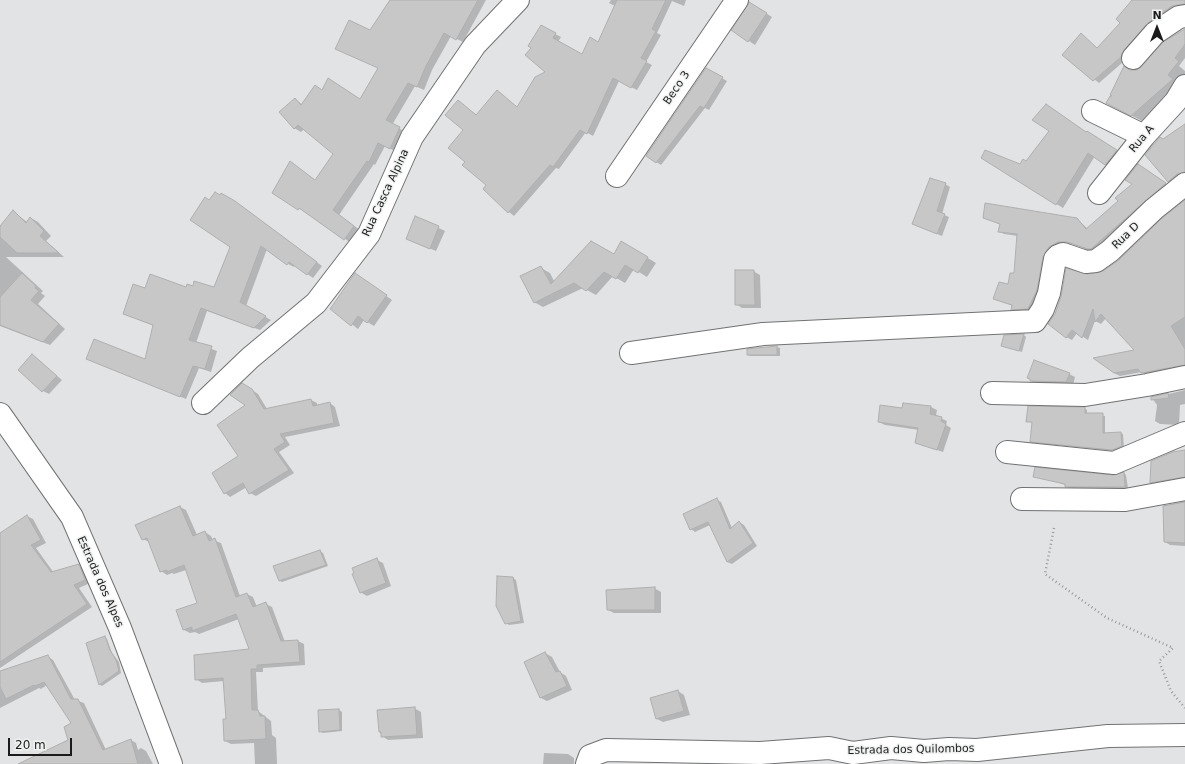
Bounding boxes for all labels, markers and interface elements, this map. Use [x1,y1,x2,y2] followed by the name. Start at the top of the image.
[1137,8,1177,48] north arrow
[1152,9,1162,22] text: N
[661,69,693,107] street label: Beco 3
[1127,123,1157,155] street label: Rua A
[360,147,412,239] street label: Rua Casca Alpina
[1110,220,1142,252] street label: Rua D
[74,534,126,630] street label: Estrada dos Alpes
[10,730,74,756] scale bar
[15,738,46,752] text: 20 m
[847,742,975,758] street label: Estrada dos Quilombos

